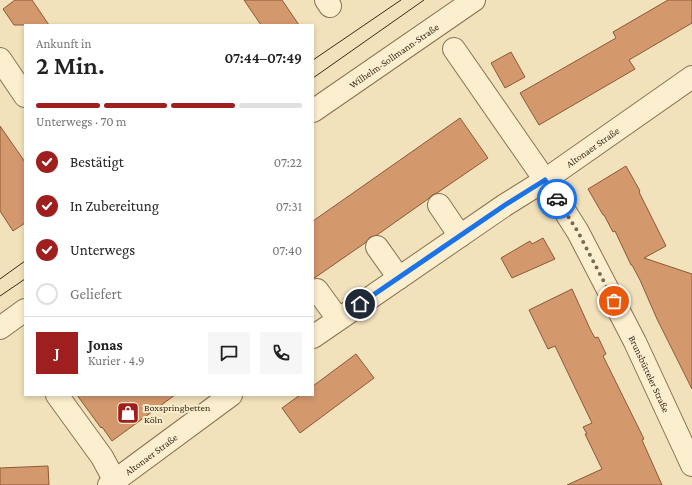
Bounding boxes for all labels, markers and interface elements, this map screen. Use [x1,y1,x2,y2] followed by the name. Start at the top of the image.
[347,21,441,91] street label: Wilhelm-Sollmann-Straße
[36,36,91,51] text: Ankunft in
[225,50,302,66] text: 07:44–07:49
[36,51,105,80] text: 2 Min.
[36,114,127,129] text: Unterwegs · 70 m
[564,124,622,170] street label: Altonaer Straße
[36,151,58,173] icon: check
[70,154,124,170] text: Bestätigt
[274,155,302,170] text: 07:22
[537,179,577,219] courier
[546,188,568,210] icon: car
[36,195,58,217] icon: check
[70,198,159,214] text: In Zubereitung
[276,199,302,214] text: 07:31
[36,239,58,261] icon: check
[70,242,135,258] text: Unterwegs
[272,243,302,258] text: 07:40
[597,284,631,318] pin
[70,286,122,302] text: Geliefert
[343,287,377,321] pin
[603,290,625,312] icon: bag
[349,293,371,315] icon: home
[208,332,250,374] button: chat
[260,332,302,374] button: phone
[627,334,672,415] street label: Brunsbütteler Straße
[88,337,123,353] text: Jonas
[54,345,60,361] text: J
[88,353,145,368] text: Kurier · 4.9
[115,400,141,426] shop icon: Boxspringbetten Köln
[144,402,211,425] place label: Boxspringbetten Köln
[123,431,180,477] street label: Altonaer Straße

